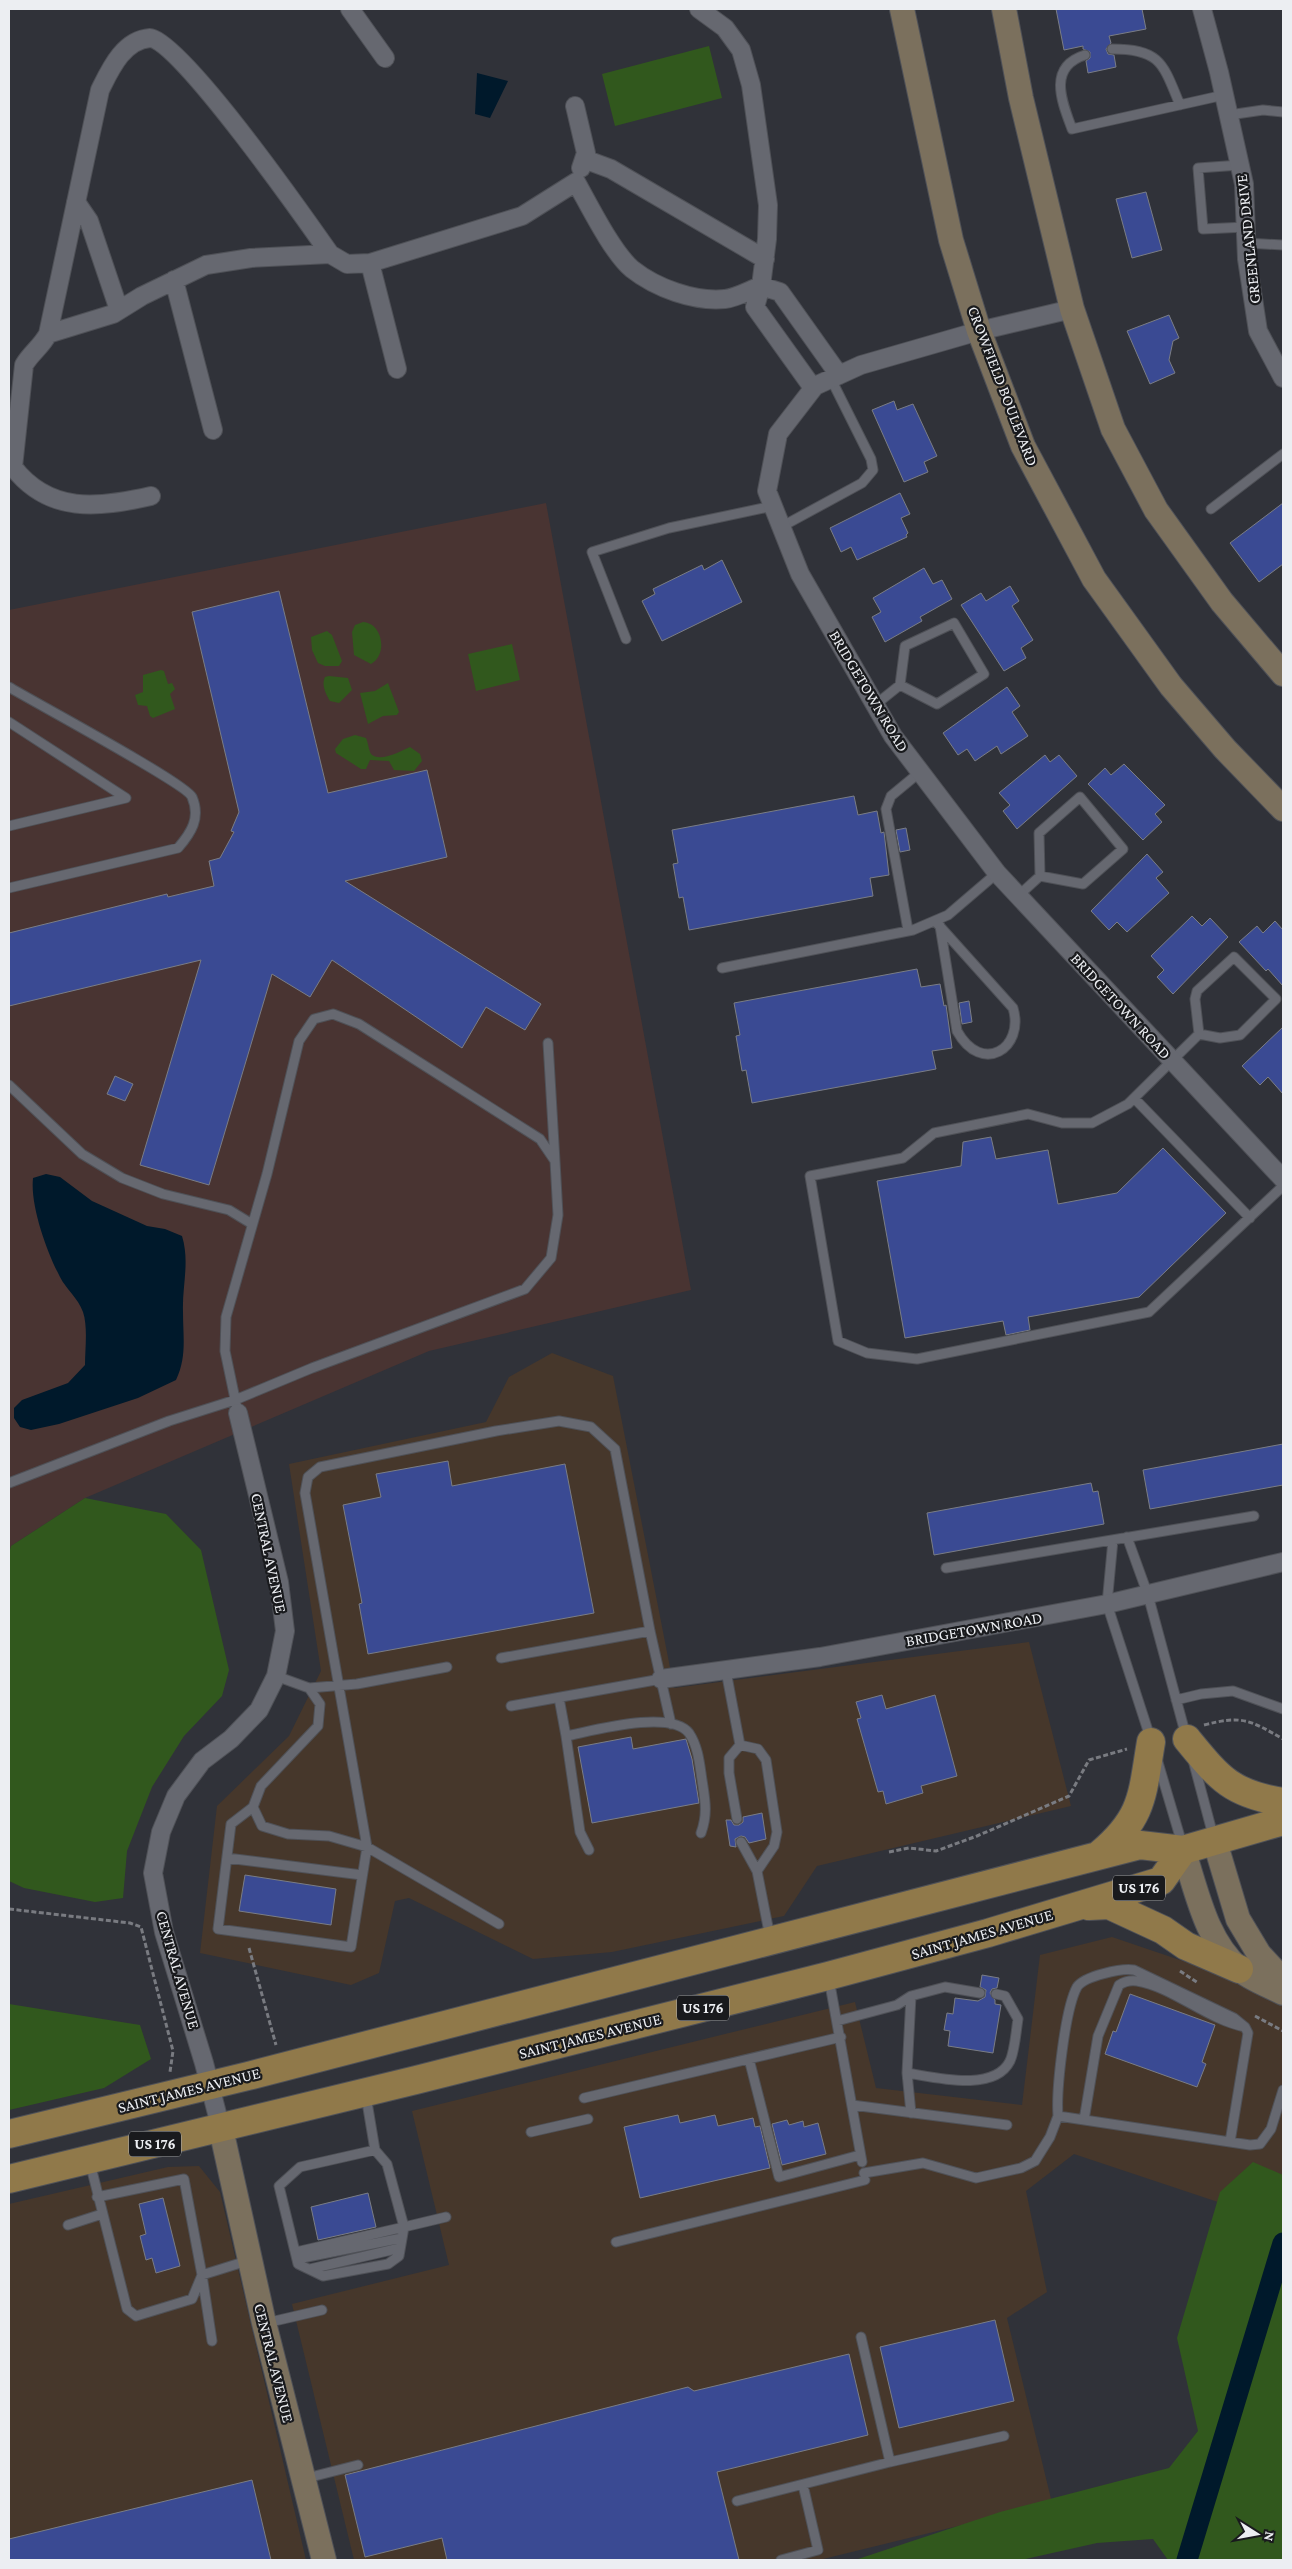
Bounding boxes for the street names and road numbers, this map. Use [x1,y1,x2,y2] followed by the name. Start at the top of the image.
[1233,173,1263,305] street label: GREENLAND DRIVE
[965,304,1041,468] street label: CROWFIELD BOULEVARD
[826,627,912,755] street label: BRIDGETOWN ROAD
[1068,950,1174,1062] street label: BRIDGETOWN ROAD
[248,1492,290,1615] street label: CENTRAL AVENUE
[904,1609,1044,1649] street label: BRIDGETOWN ROAD
[1113,1876,1165,1900] road number: US 176
[909,1906,1055,1963] street label: SAINT JAMES AVENUE
[153,1909,203,2031] street label: CENTRAL AVENUE
[677,1996,729,2020] road number: US 176
[517,2010,664,2063] street label: SAINT JAMES AVENUE
[116,2064,263,2117] street label: SAINT JAMES AVENUE
[129,2132,181,2156] road number: US 176
[251,2302,297,2425] street label: CENTRAL AVENUE

